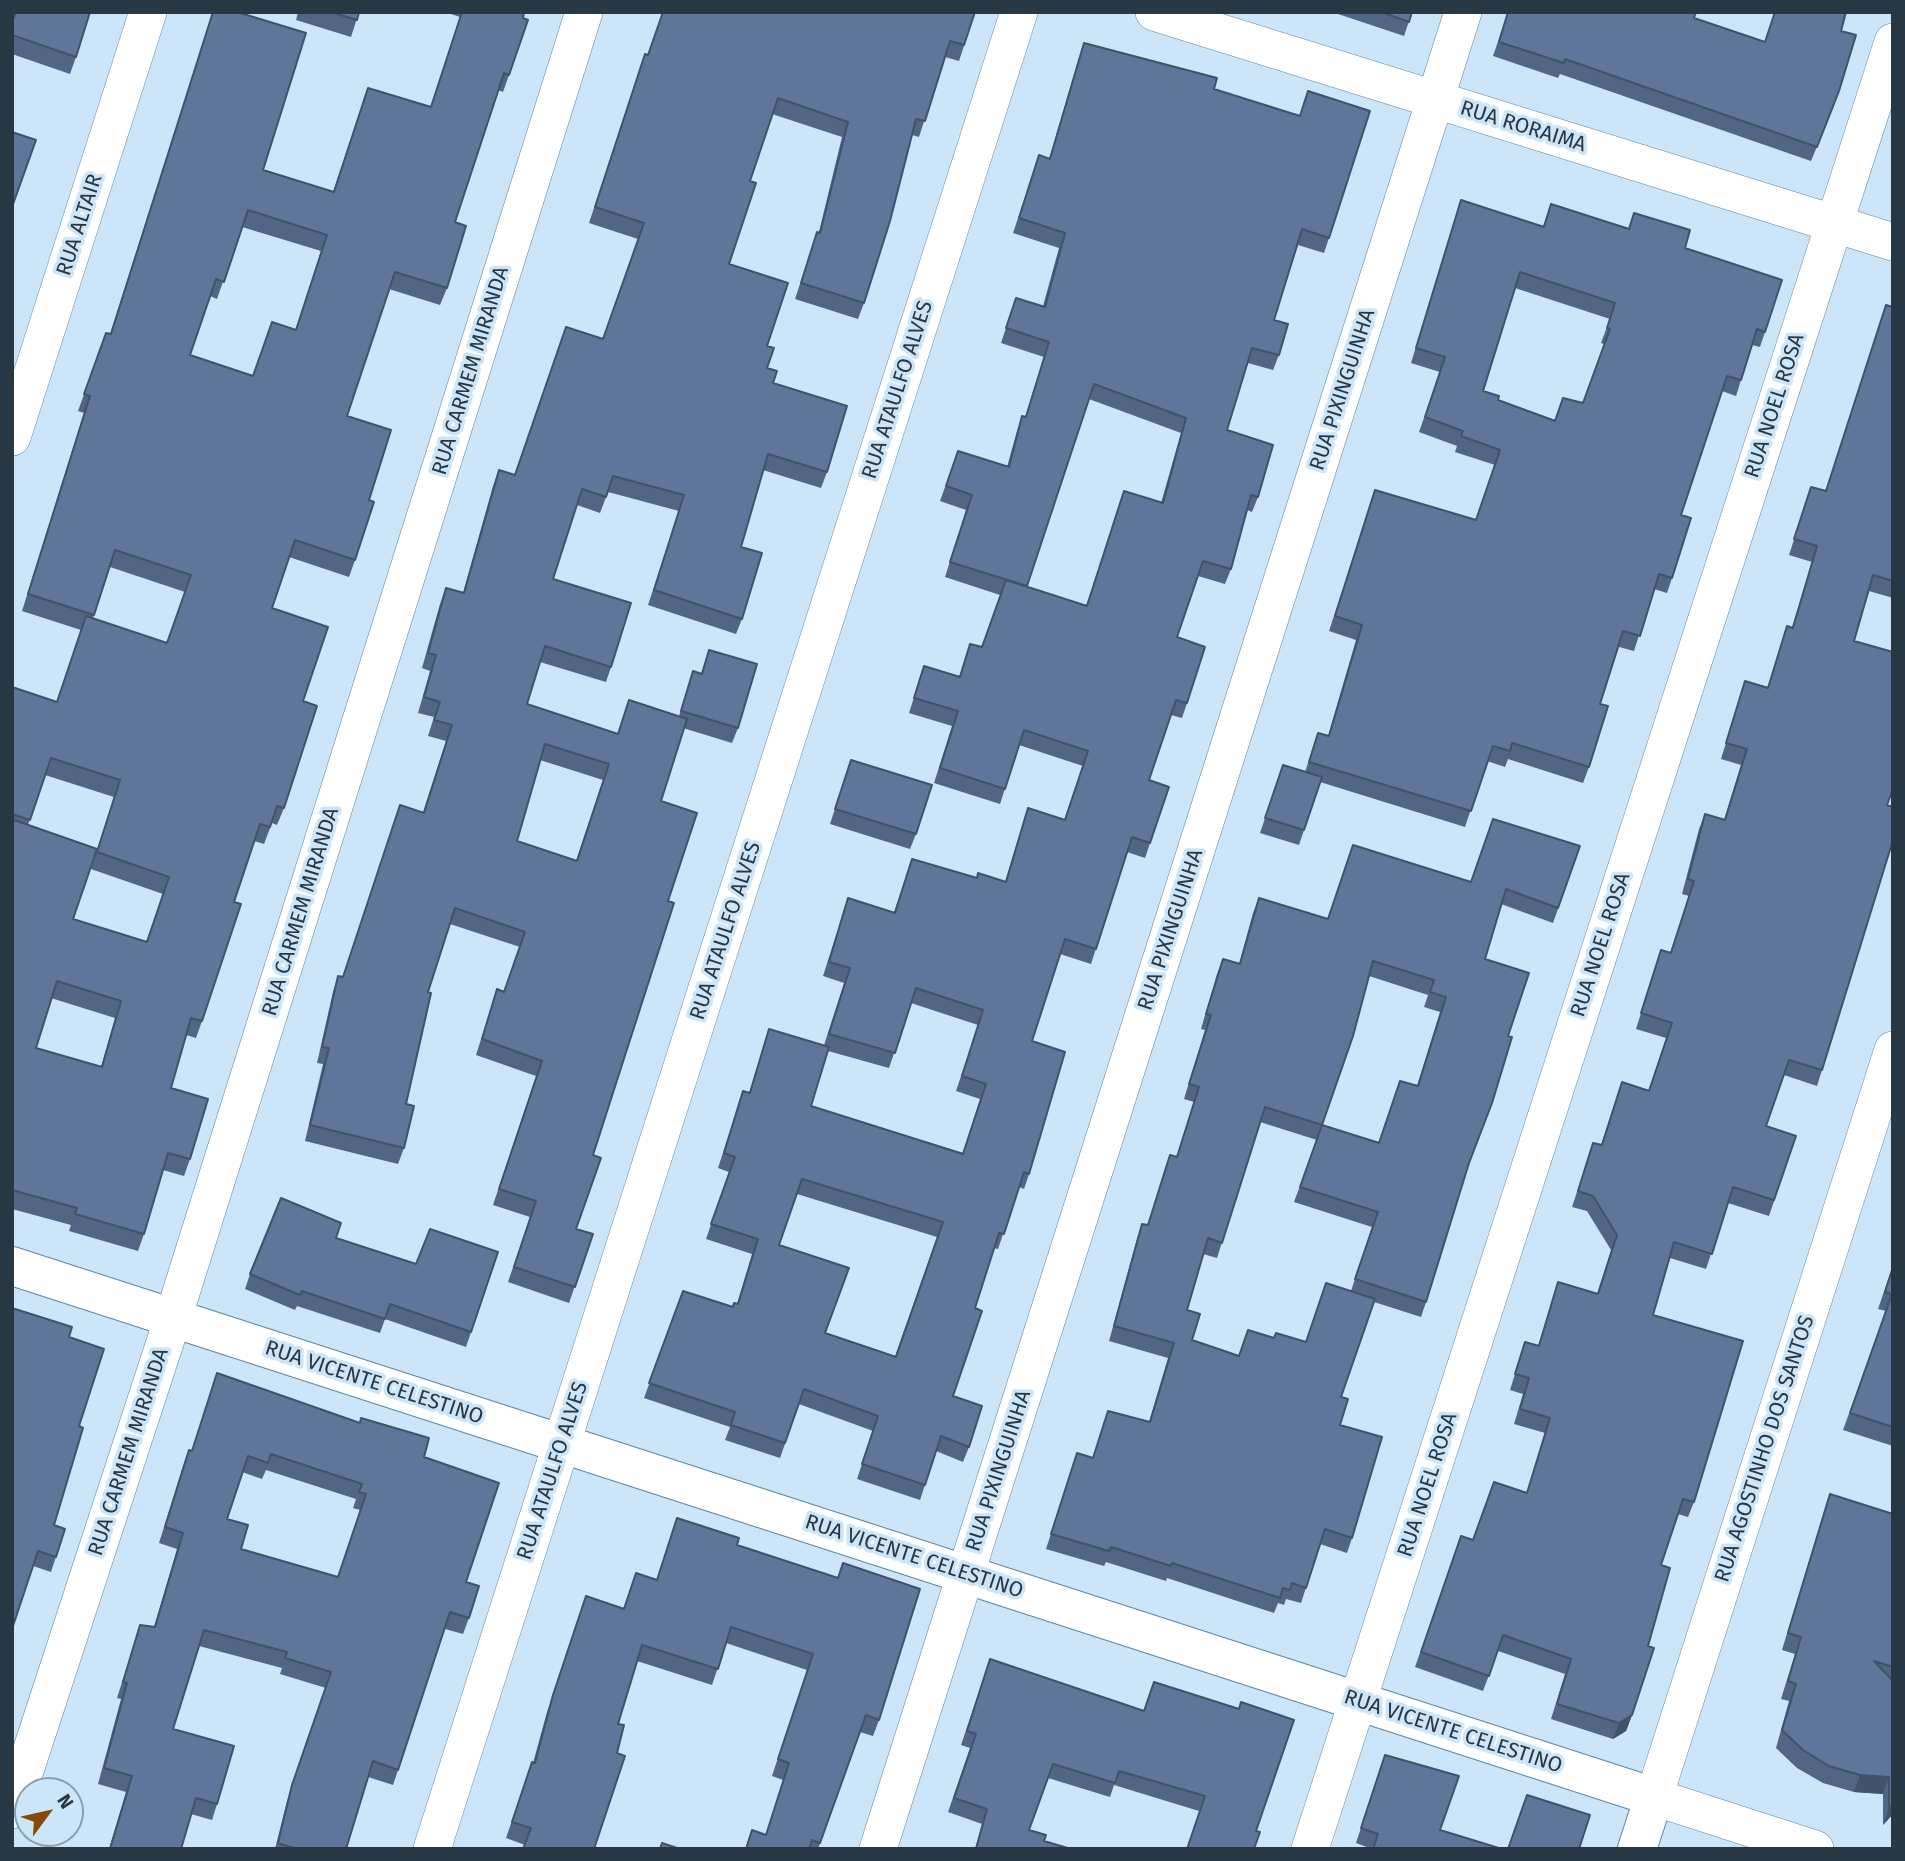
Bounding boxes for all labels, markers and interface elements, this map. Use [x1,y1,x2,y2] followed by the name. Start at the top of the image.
[1457,96,1589,158] street label: RUA RORAIMA
[52,171,108,279] street label: RUA ALTAIR
[427,264,515,478] street label: RUA CARMEM MIRANDA
[857,298,939,482] street label: RUA ATAULFO ALVES
[1305,306,1381,474] street label: RUA PIXINGUINHA
[1740,331,1810,481] street label: RUA NOEL ROSA
[257,805,345,1019] street label: RUA CARMEM MIRANDA
[685,839,767,1023] street label: RUA ATAULFO ALVES
[1133,846,1209,1014] street label: RUA PIXINGUINHA
[1566,870,1636,1020] street label: RUA NOEL ROSA
[1710,1312,1820,1586] street label: RUA AGOSTINHO DOS SANTOS
[262,1336,486,1430] street label: RUA VICENTE CELESTINO
[84,1345,174,1559] street label: RUA CARMEM MIRANDA
[512,1379,594,1563] street label: RUA ATAULFO ALVES
[961,1387,1037,1555] street label: RUA PIXINGUINHA
[1393,1410,1463,1560] street label: RUA NOEL ROSA
[802,1510,1026,1604] street label: RUA VICENTE CELESTINO
[1341,1685,1565,1779] street label: RUA VICENTE CELESTINO
[14,1777,84,1847] north arrow
[52,1790,78,1813] text: N

